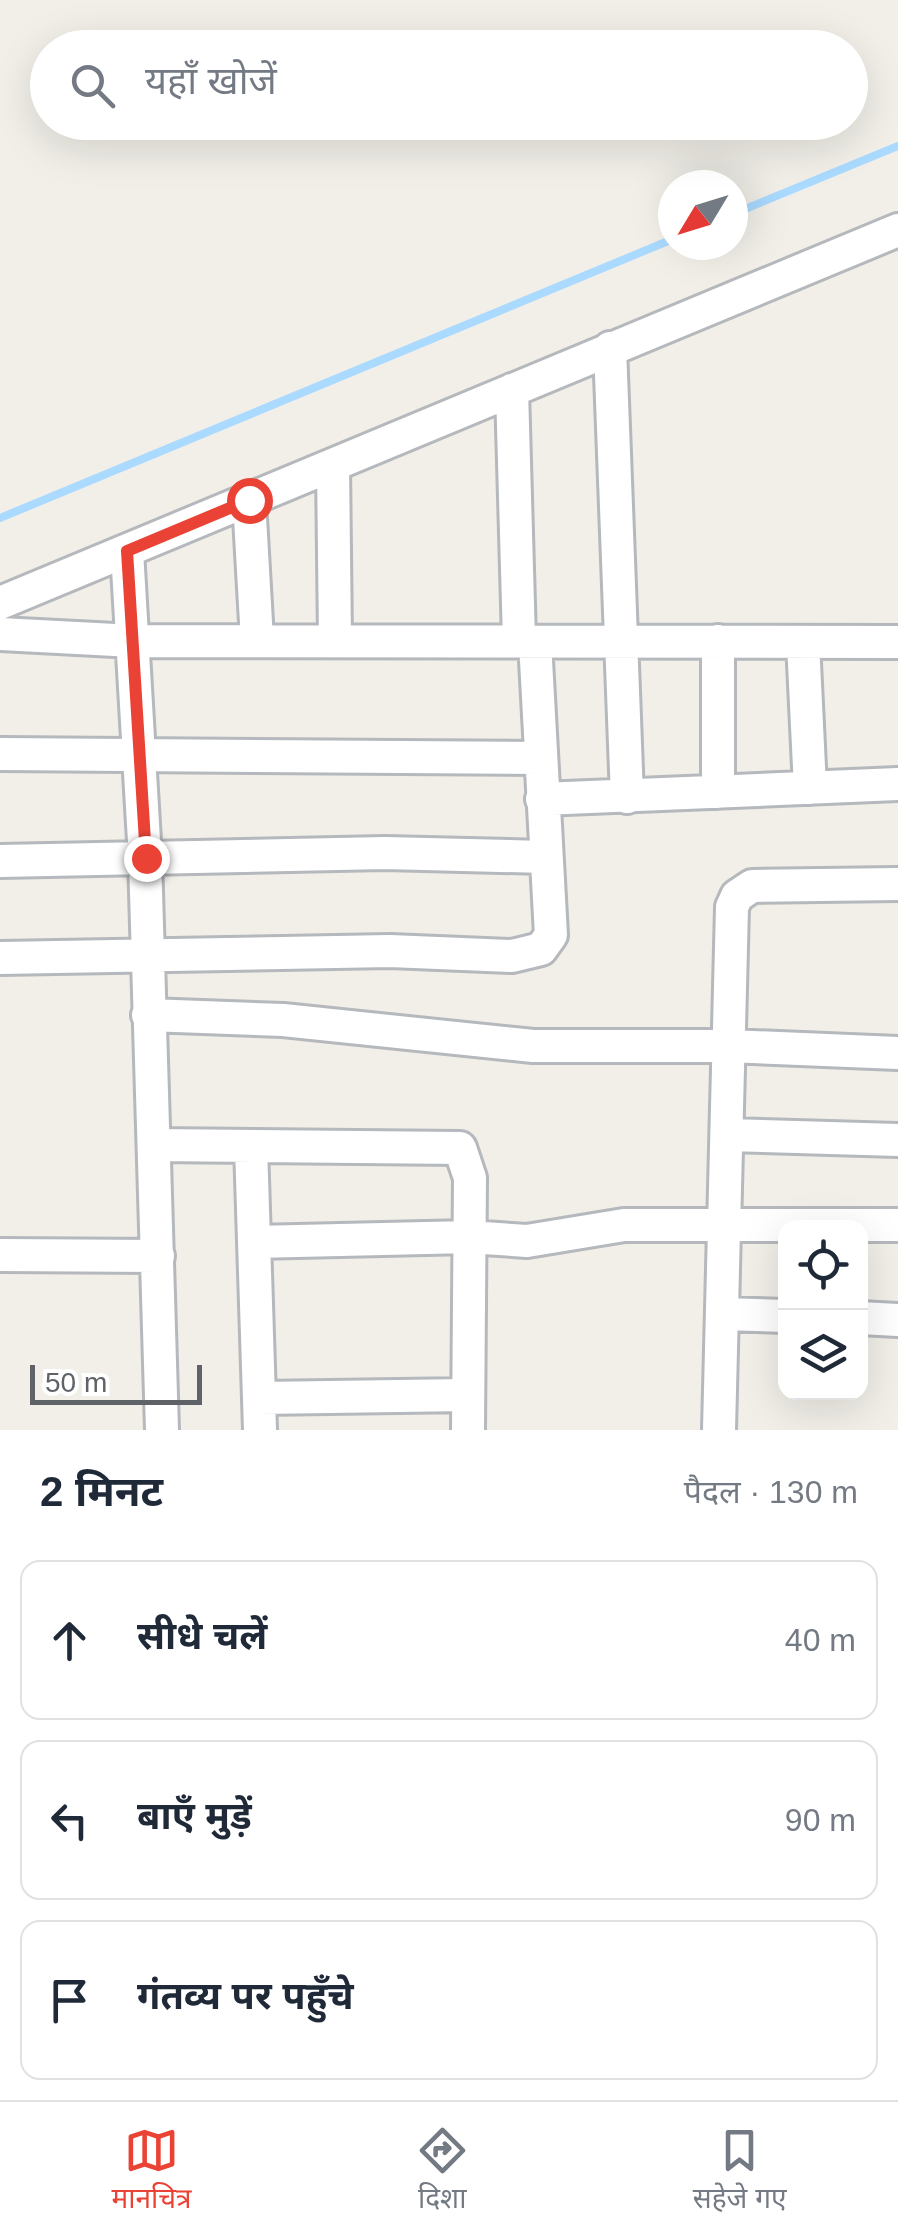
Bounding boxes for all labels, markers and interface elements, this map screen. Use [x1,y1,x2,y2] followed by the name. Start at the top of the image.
[30,30,868,140] search box
[65,58,120,113] icon: search
[145,60,277,102] text: यहाँ खोजें
[658,170,748,260] north arrow
[227,478,273,524] route start
[124,836,170,882] route end
[778,1220,868,1400] map controls
[778,1220,868,1310] button: locate
[778,1310,868,1400] button: layers
[30,1360,202,1404] scale bar
[45,1367,107,1398] text: 50 m
[40,1468,163,1515] text: 2 मिनट
[684,1474,858,1510] text: पैदल · 130 m
[42,1613,97,1668] icon: ahead
[137,1615,267,1657] text: सीधे चलें
[785,1622,856,1658] text: 40 m
[42,1793,97,1848] icon: left
[137,1795,252,1837] text: बाएँ मुड़ें
[785,1802,856,1838] text: 90 m
[42,1973,97,2028] icon: arrive
[137,1975,353,2017] text: गंतव्य पर पहुँचे
[112,2123,192,2219] tab: मानचित्र
[415,2123,470,2219] tab: दिशा
[693,2123,786,2219] tab: सहेजे गए

